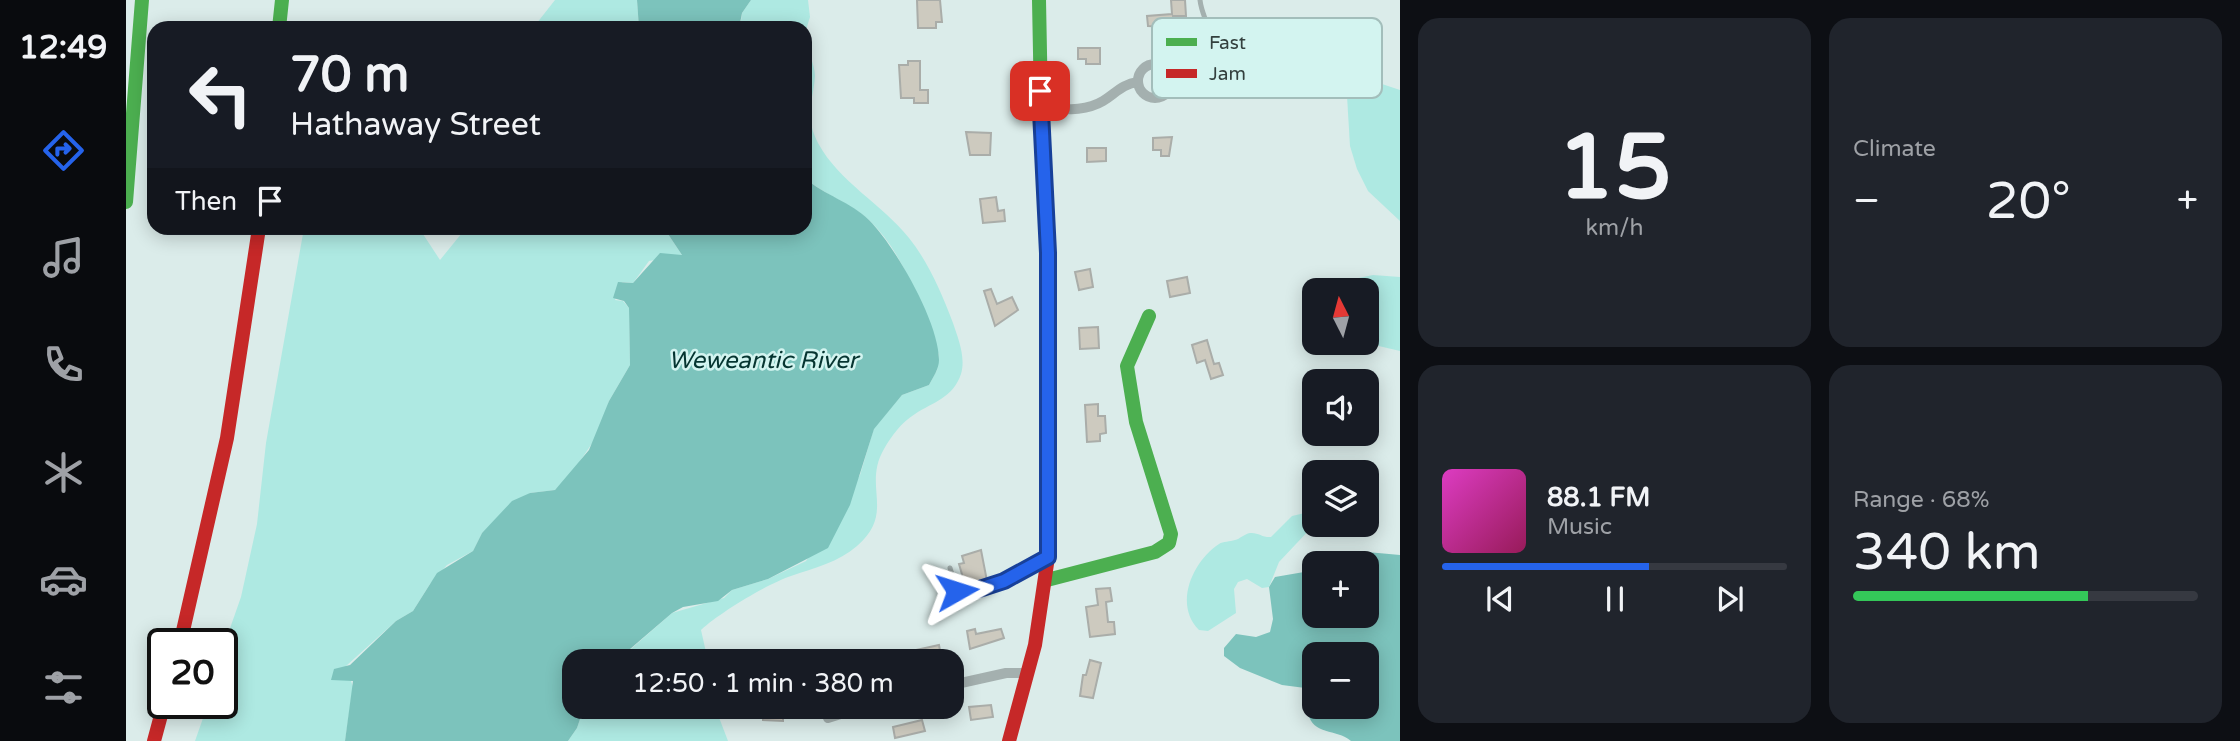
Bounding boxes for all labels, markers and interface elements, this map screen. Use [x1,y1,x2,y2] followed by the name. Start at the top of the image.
[1152,18,1382,98] legend
[19,29,107,67] text: 12:49
[1209,32,1246,54] text: Fast
[290,46,409,105] text: 70 m
[175,49,266,140] icon: left
[1010,61,1070,121] pin
[1209,63,1246,85] text: Jam
[1021,72,1059,110] icon: arrive
[290,106,541,144] text: Hathaway Street
[1557,113,1672,223] text: 15
[39,126,88,175] icon: directions
[1853,135,1936,163] text: Climate
[1986,170,2071,233] text: 20°
[1853,178,1880,224] text: −
[2177,178,2198,224] text: +
[251,182,289,220] icon: arrive
[175,186,237,217] text: Then
[1586,214,1643,242] text: km/h
[39,233,88,282] icon: music
[1302,278,1379,355] north arrow
[1302,278,1379,719] map controls
[39,340,88,389] icon: phone
[668,346,861,375] water label: Weweantic River
[1302,369,1379,446] button: sound
[39,448,88,497] icon: climate
[1302,460,1379,537] button: layers
[1547,482,1650,513] text: 88.1 FM
[1853,486,1989,514] text: Range · 68%
[1547,513,1612,541] text: Music
[1853,521,2041,584] text: 340 km
[1302,551,1379,628] button: +
[920,554,994,628] position arrow
[39,555,88,604] icon: car
[1481,580,1519,618] icon: previous
[1596,580,1634,618] icon: pause
[1711,580,1749,618] icon: next
[147,628,238,719] speed limit sign: 20
[1302,642,1379,719] button: −
[39,663,88,712] icon: filters
[632,668,894,699] text: 12:50 · 1 min · 380 m

